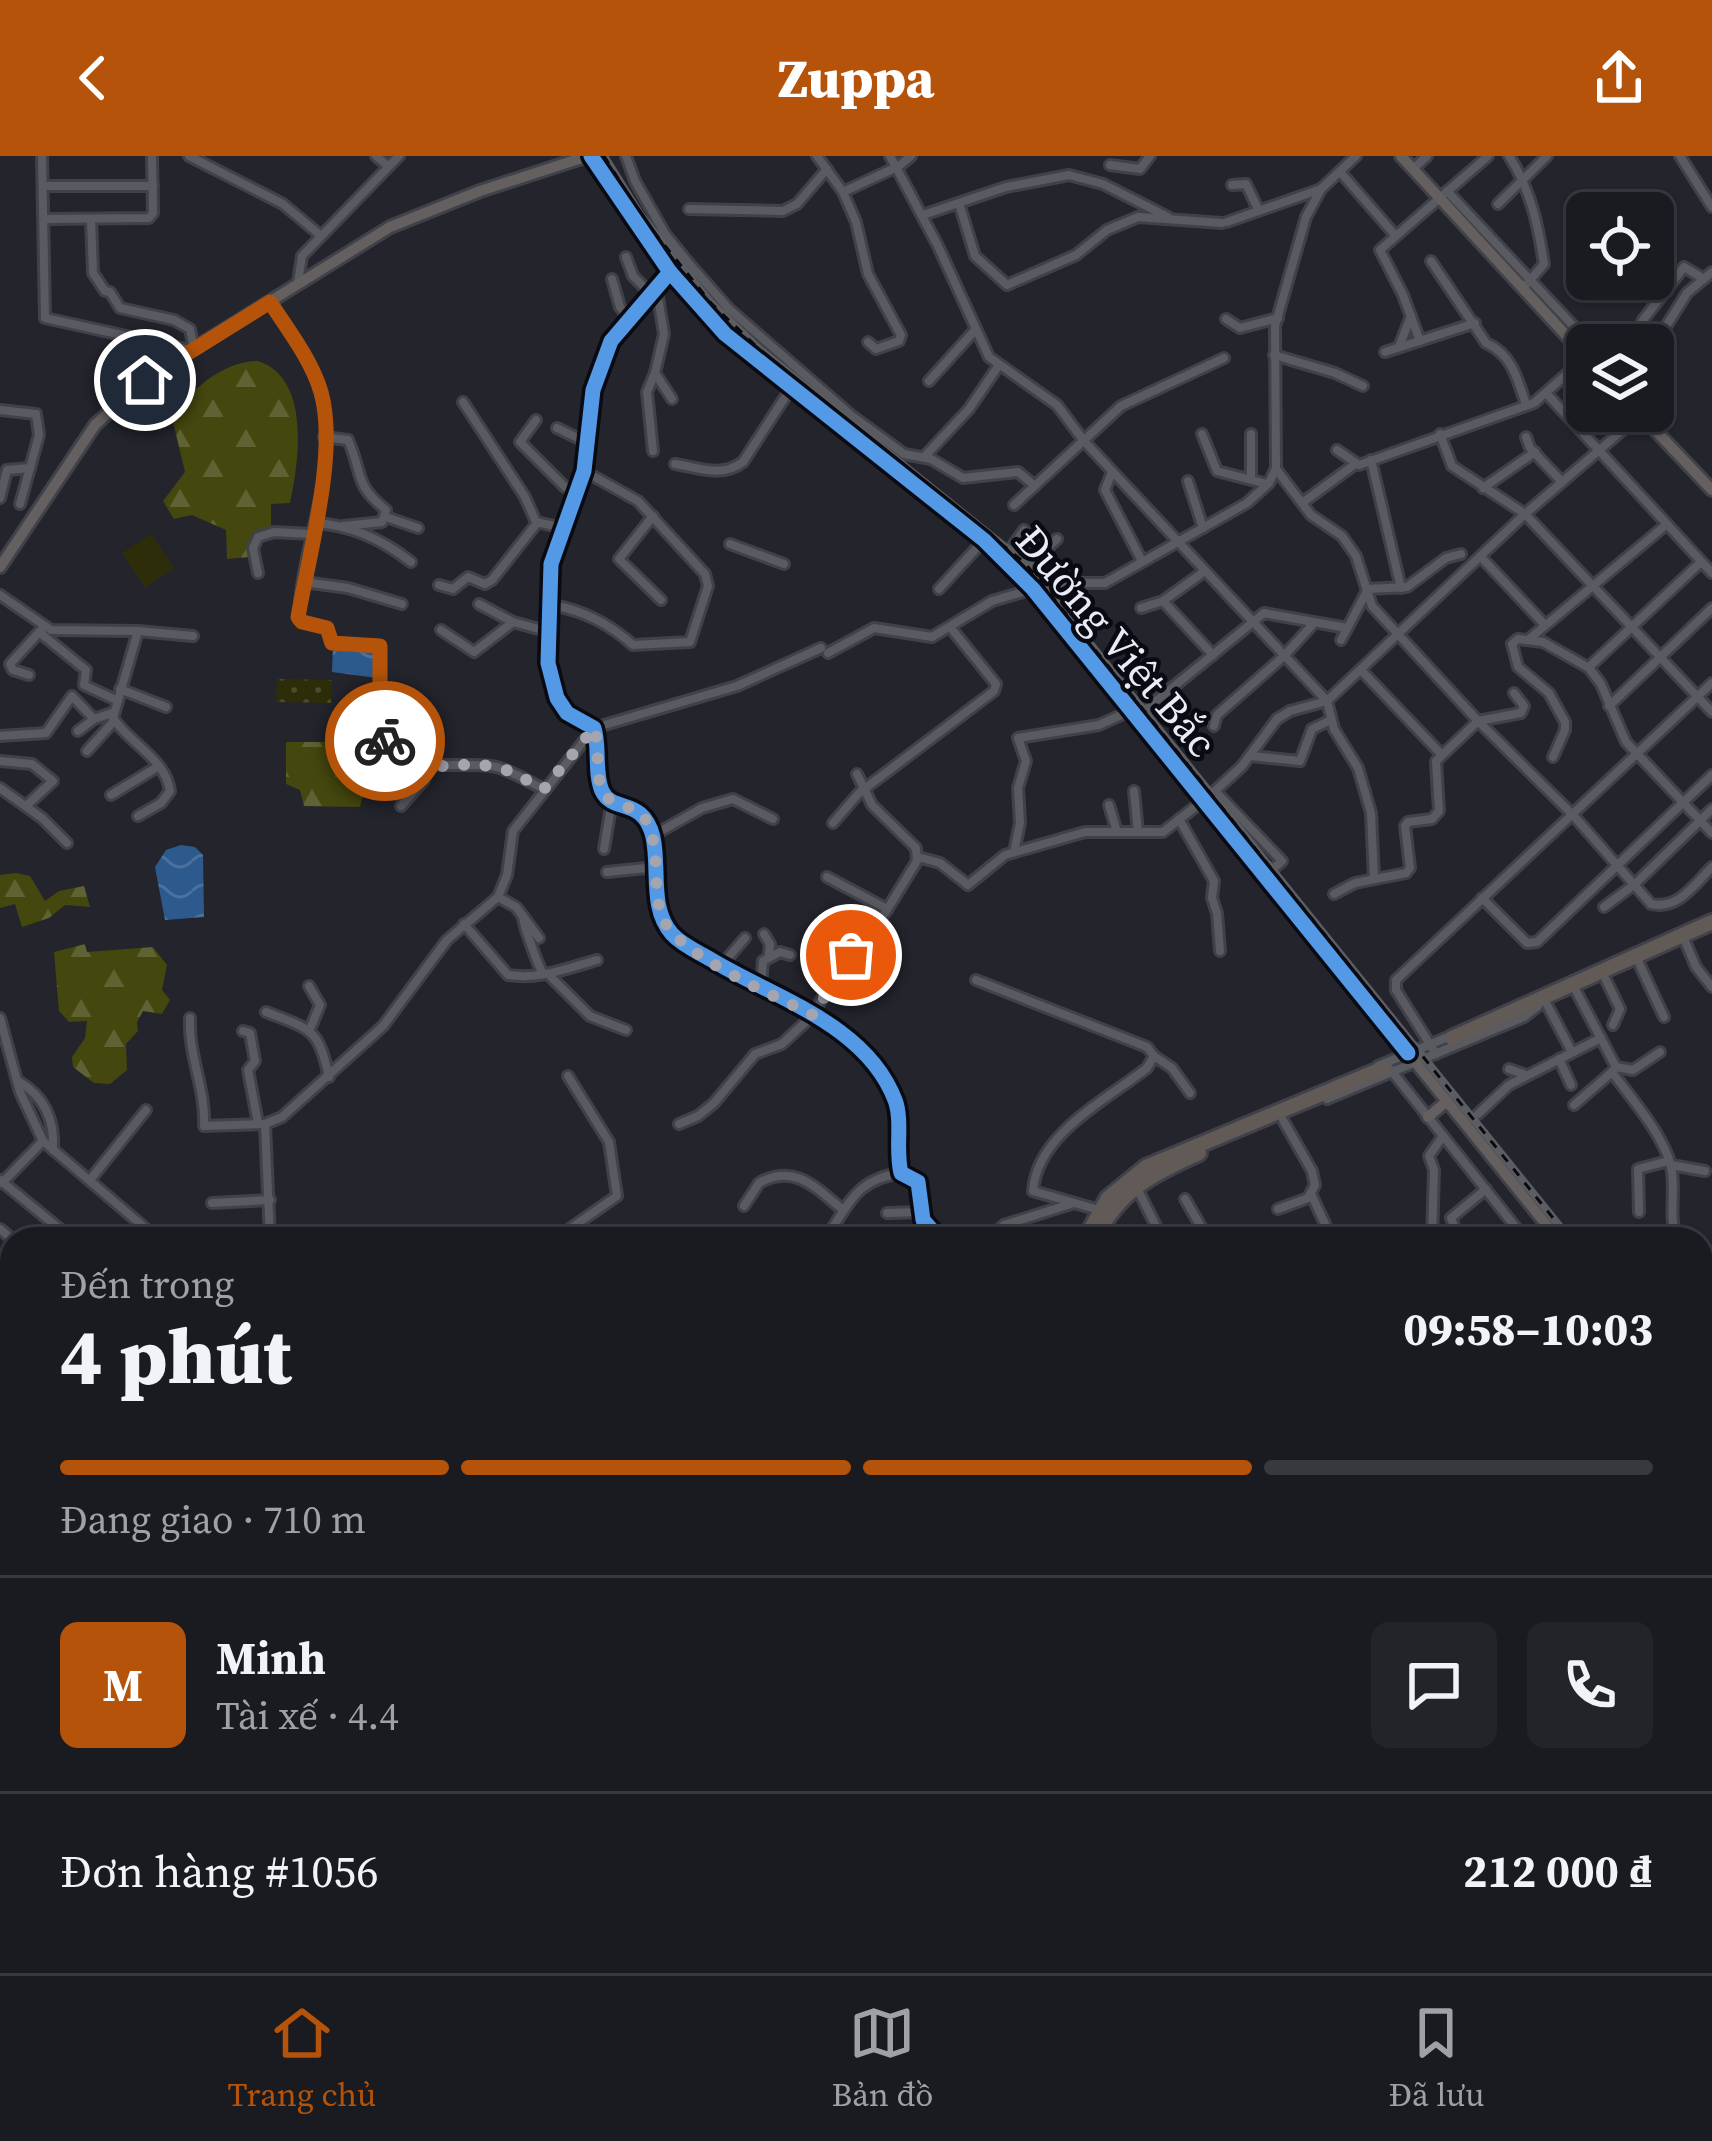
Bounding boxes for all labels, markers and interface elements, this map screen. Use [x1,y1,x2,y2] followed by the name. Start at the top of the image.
[778,41,934,115] text: Zuppa
[60,45,126,111] icon: back
[1586,45,1652,111] icon: share
[1566,192,1674,432] map controls
[1566,192,1674,300] button: locate
[1566,324,1674,432] button: layers
[94,329,196,431] pin
[112,347,178,413] icon: home
[1003,513,1231,769] street label: Đường Việt Bắc
[325,681,445,801] courier
[352,708,418,774] icon: bike
[800,904,902,1006] pin
[818,922,884,988] icon: bag
[60,1258,234,1311] text: Đến trong
[1403,1298,1653,1360] text: 09:58–10:03
[60,1302,292,1409] text: 4 phút
[60,1493,366,1546] text: Đang giao · 710 m
[1371,1622,1497,1748] button: chat
[1527,1622,1653,1748] button: phone
[216,1627,326,1689] text: Minh
[103,1654,143,1716] text: M
[216,1689,399,1742] text: Tài xế · 4.4
[60,1840,379,1902] text: Đơn hàng #1056
[1463,1840,1653,1902] text: 212 000 ₫
[228,2000,376,2117] tab: Trang chủ
[831,2000,933,2117] tab: Bản đồ
[1388,2000,1484,2117] tab: Đã lưu

